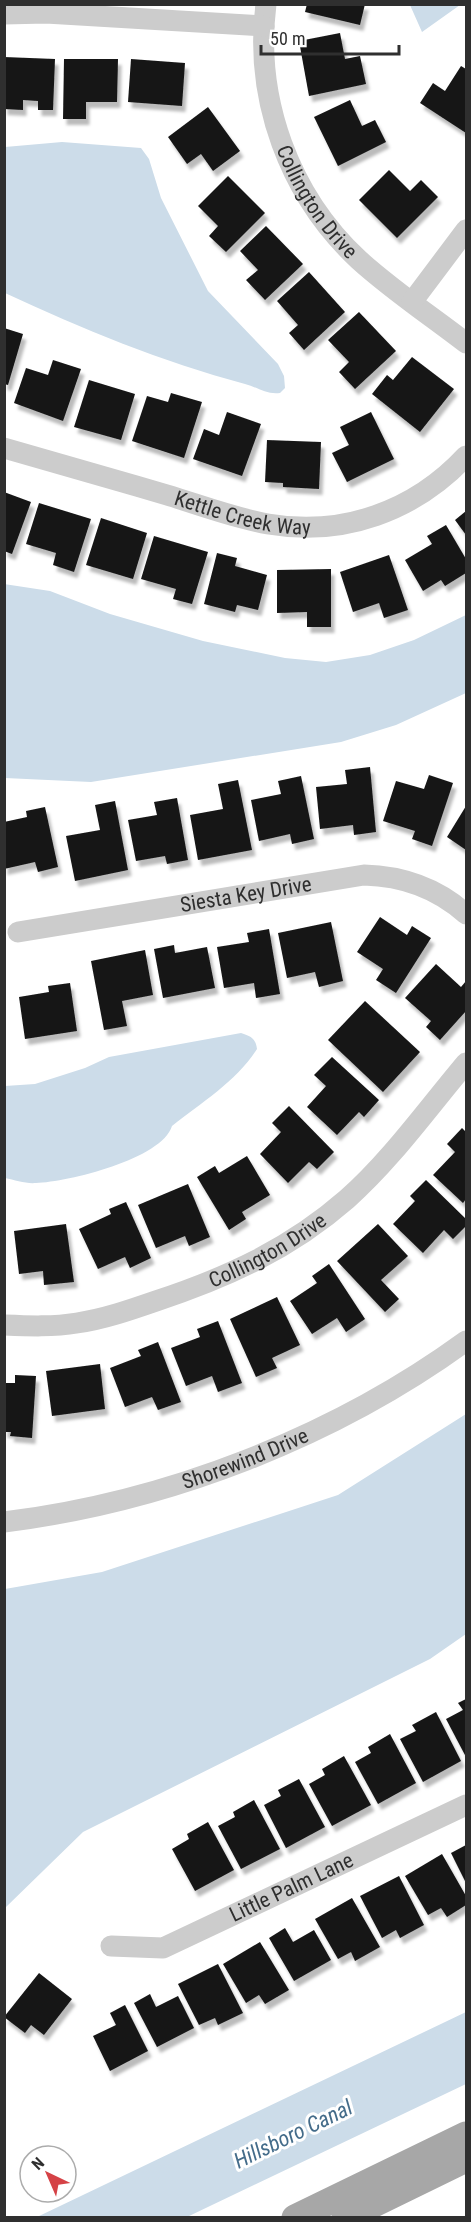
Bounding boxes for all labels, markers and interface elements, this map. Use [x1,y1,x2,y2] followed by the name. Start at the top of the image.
[261,18,399,56] scale bar
[270,28,305,49] text: 50 m
[272,142,362,264] street label: Collington Drive
[171,486,311,539] street label: Kettle Creek Way
[179,872,313,917] street label: Siesta Key Drive
[205,1208,331,1293] street label: Collington Drive
[179,1423,312,1494] street label: Shorewind Drive
[226,1848,357,1927] street label: Little Palm Lane
[230,2094,357,2173] water label: Hillsboro Canal
[18,2144,78,2204] north arrow
[28,2153,48,2174] text: N

